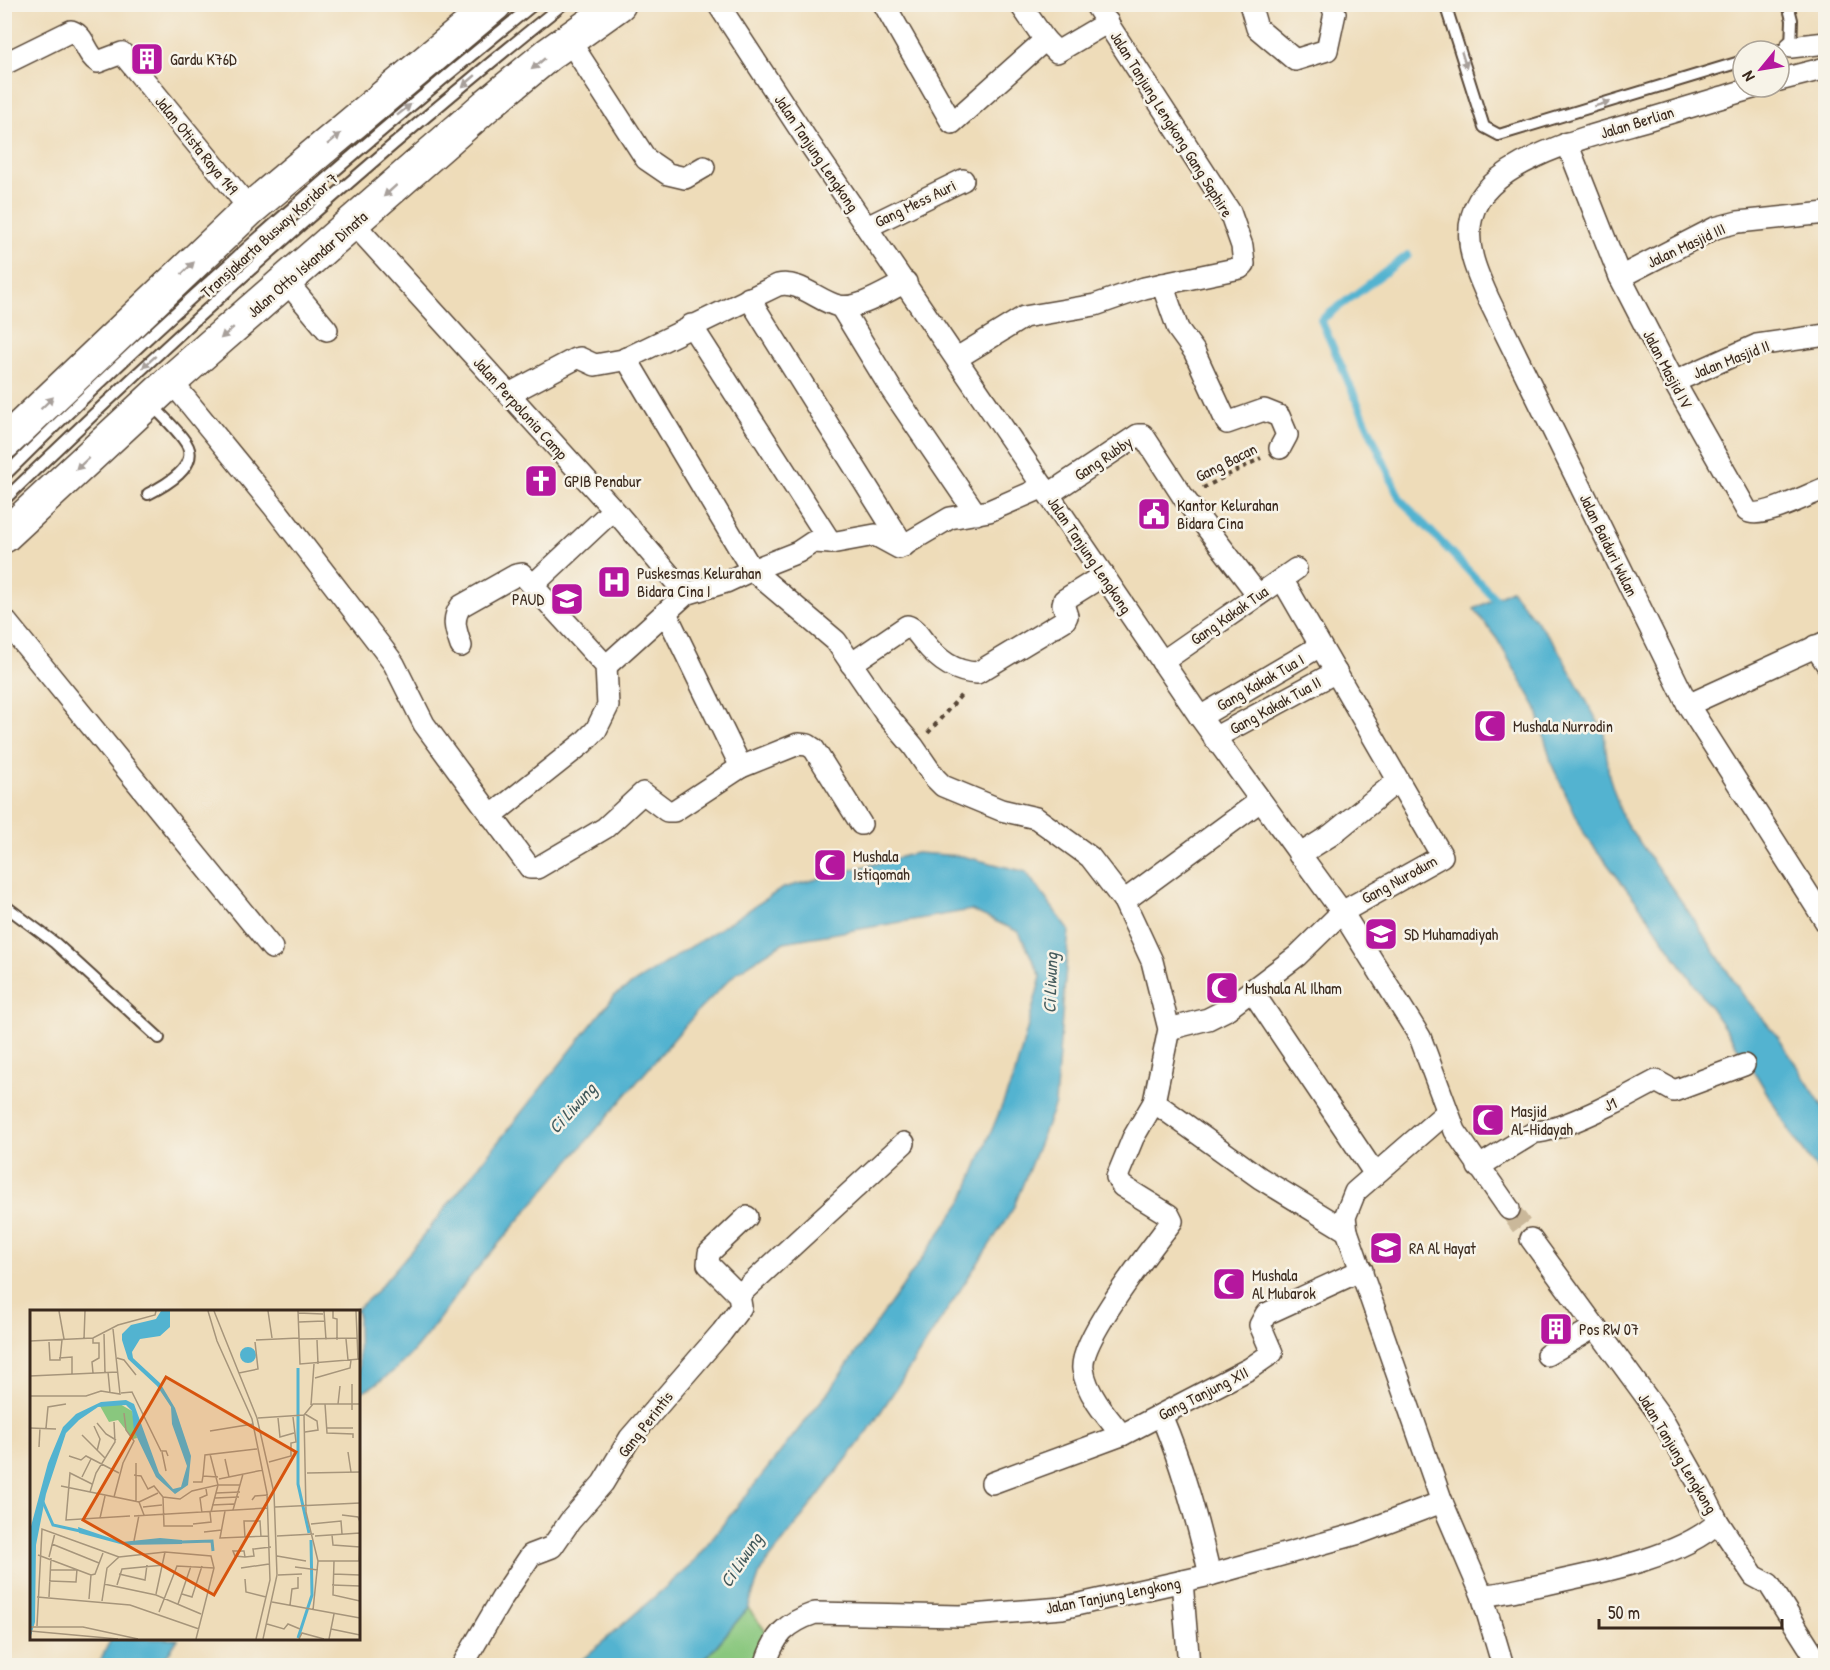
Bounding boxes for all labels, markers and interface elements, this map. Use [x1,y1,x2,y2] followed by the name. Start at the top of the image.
[1105,27,1239,222] street label: Jalan Tanjung Lengkong Gang Saphire
[1731,39,1791,99] north arrow
[129,41,165,77] building icon: Gardu K76D
[170,48,237,70] place label: Gardu K76D
[1460,51,1469,69] one-way arrow
[530,57,545,69] one-way arrow
[1736,67,1760,86] text: N
[462,74,477,87] one-way arrow
[770,90,864,216] street label: Jalan Tanjung Lengkong
[150,91,244,199] street label: Jalan Otista Raya 149
[1593,99,1611,108] one-way arrow
[1598,100,1676,144] street label: Jalan Berlian
[396,105,411,117] one-way arrow
[326,132,342,145] one-way arrow
[196,167,342,303] street label: Transjakarta Busway Koridor 7
[871,174,959,232] street label: Gang Mess Auri
[383,184,398,197] one-way arrow
[242,206,372,322] street label: Jalan Otto Iskandar Dinata
[1643,217,1729,273] street label: Jalan Masjid III
[180,262,195,275] one-way arrow
[220,326,235,339] one-way arrow
[1638,326,1698,412] street label: Jalan Masjid IV
[1690,334,1772,384] street label: Jalan Masjid II
[469,352,573,464] street label: Jalan Perpolonia Camp
[142,355,157,368] one-way arrow
[39,396,53,410] one-way arrow
[1070,430,1137,485] street label: Gang Rubby
[1192,437,1260,487] street label: Gang Bacan
[76,456,90,470] one-way arrow
[523,463,559,499] church icon: GPIB Penabur
[564,470,642,492] place label: GPIB Penabur
[1575,490,1643,600] street label: Jalan Baiduri Wulan
[1043,492,1137,618] street label: Jalan Tanjung Lengkong
[1177,494,1279,534] place label: Kantor Kelurahan Bidara Cina
[1136,496,1172,532] public building icon: Kantor Kelurahan Bidara Cina
[637,562,761,602] place label: Puskesmas Kelurahan Bidara Cina I
[596,564,632,600] hospital icon: Puskesmas Kelurahan Bidara Cina I
[1186,580,1272,650] street label: Gang Kakak Tua
[549,581,585,617] school or university icon: PAUD
[512,588,544,610] place label: PAUD
[1212,648,1308,716] street label: Gang Kakak Tua I
[1225,671,1325,739] street label: Gang Kakak Tua II
[1472,708,1508,744] mosque icon: Mushala Nurrodin
[1513,715,1613,737] place label: Mushala Nurrodin
[853,845,910,885] place label: Mushala Istiqomah
[812,847,848,883] mosque icon: Mushala Istiqomah
[1357,849,1441,909] street label: Gang Nurodum
[1363,916,1399,952] school or university icon: SD Muhamadiyah
[1404,923,1499,945] place label: SD Muhamadiyah
[1036,951,1064,1014] water label: Ci Liwung
[1204,970,1240,1006] mosque icon: Mushala Al Ilham
[1245,977,1342,999] place label: Mushala Al Ilham
[542,1076,602,1139] water label: Ci Liwung
[1600,1092,1620,1116] street label: J1
[1511,1100,1573,1140] place label: Masjid Al-Hidayah
[1470,1102,1506,1138] mosque icon: Masjid Al-Hidayah
[1368,1230,1404,1266] school or university icon: RA Al Hayat
[1409,1237,1476,1259] place label: RA Al Hayat
[1252,1264,1316,1304] place label: Mushala Al Mubarok
[1211,1266,1247,1302] mosque icon: Mushala Al Mubarok
[30,1310,360,1640] inset map
[1538,1311,1574,1347] building icon: Pos RW 07
[1579,1318,1639,1340] place label: Pos RW 07
[1154,1361,1252,1425] street label: Gang Tanjung XII
[612,1386,678,1462] street label: Gang Perintis
[1633,1389,1723,1517] street label: Jalan Tanjung Lengkong
[714,1527,769,1592] water label: Ci Liwung
[1044,1571,1182,1619] street label: Jalan Tanjung Lengkong
[1599,1592,1782,1630] scale bar
[1608,1600,1640,1625] text: 50 m

